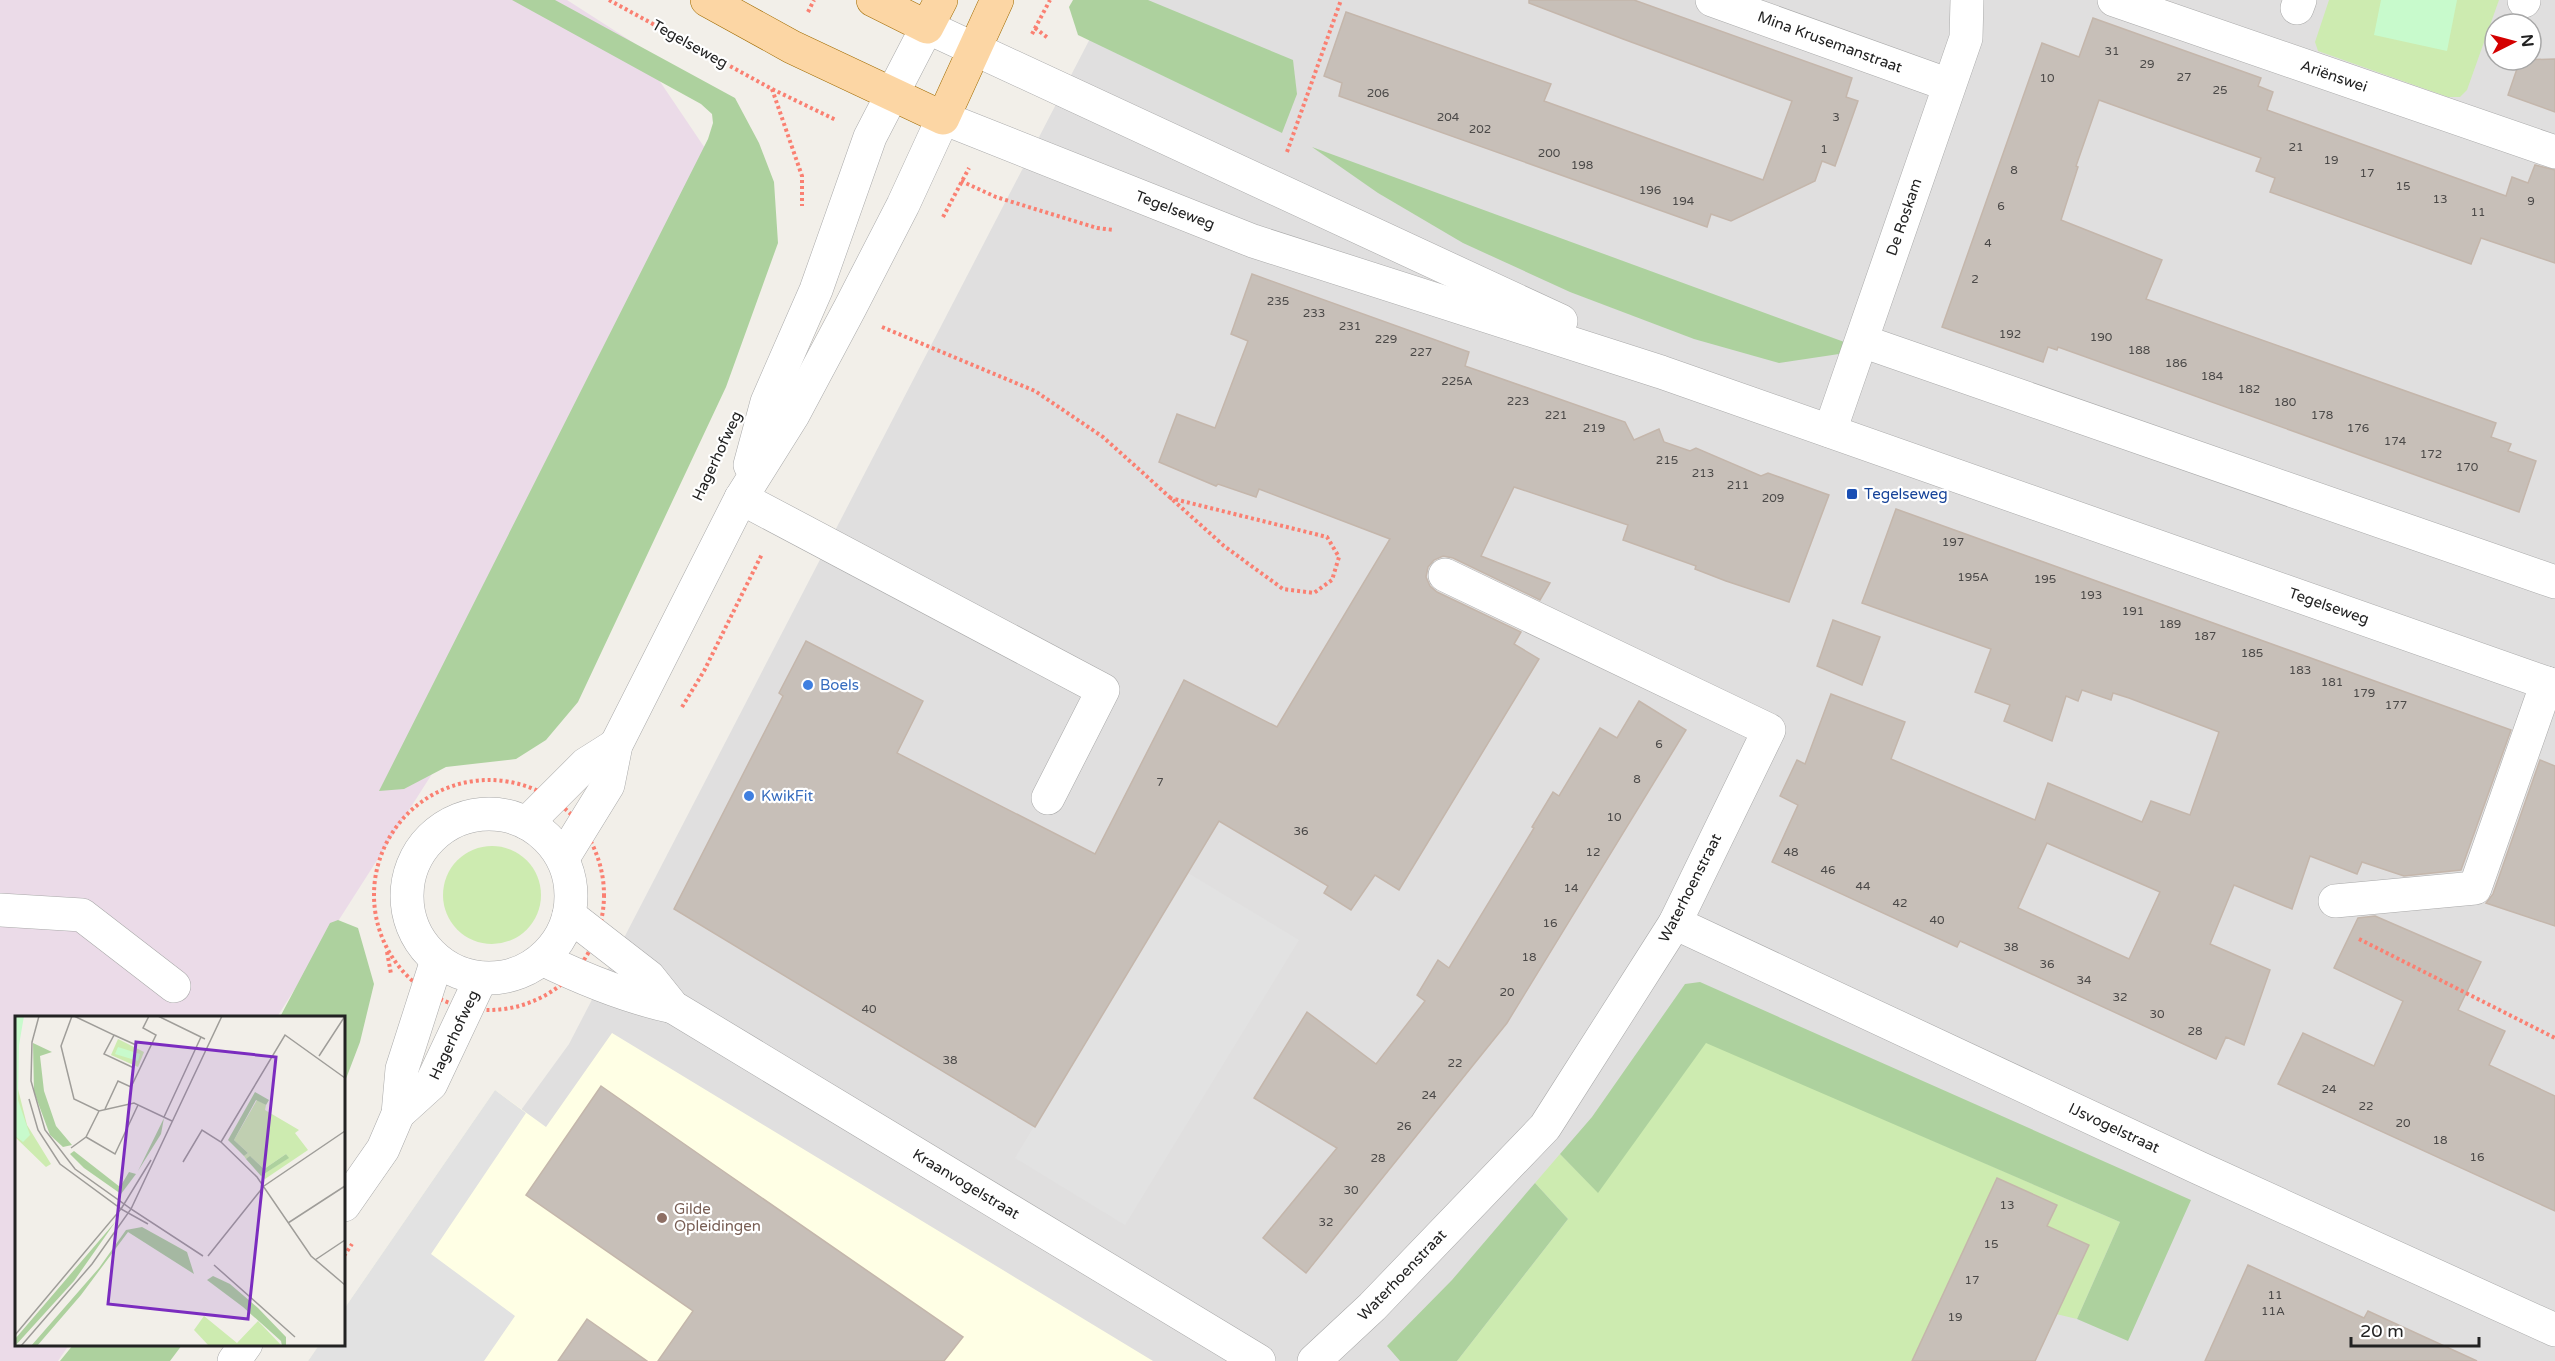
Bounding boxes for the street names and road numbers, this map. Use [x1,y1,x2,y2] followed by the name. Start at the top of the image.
[1755,7,1905,77] street label: Mina Krusemanstraat
[649,16,731,72] street label: Tegelseweg
[2298,56,2370,96] street label: Ariënswei
[1882,176,1926,258] street label: De Roskam
[1133,187,1217,233] street label: Tegelseweg
[688,408,746,504] street label: Hagerhofweg
[2286,584,2372,628] street label: Tegelseweg
[1655,830,1725,945] street label: Waterhoenstraat
[425,987,483,1083] street label: Hagerhofweg
[2066,1099,2162,1157] street label: IJsvogelstraat
[909,1145,1023,1223] street label: Kraanvogelstraat
[1354,1226,1450,1324] street label: Waterhoenstraat

